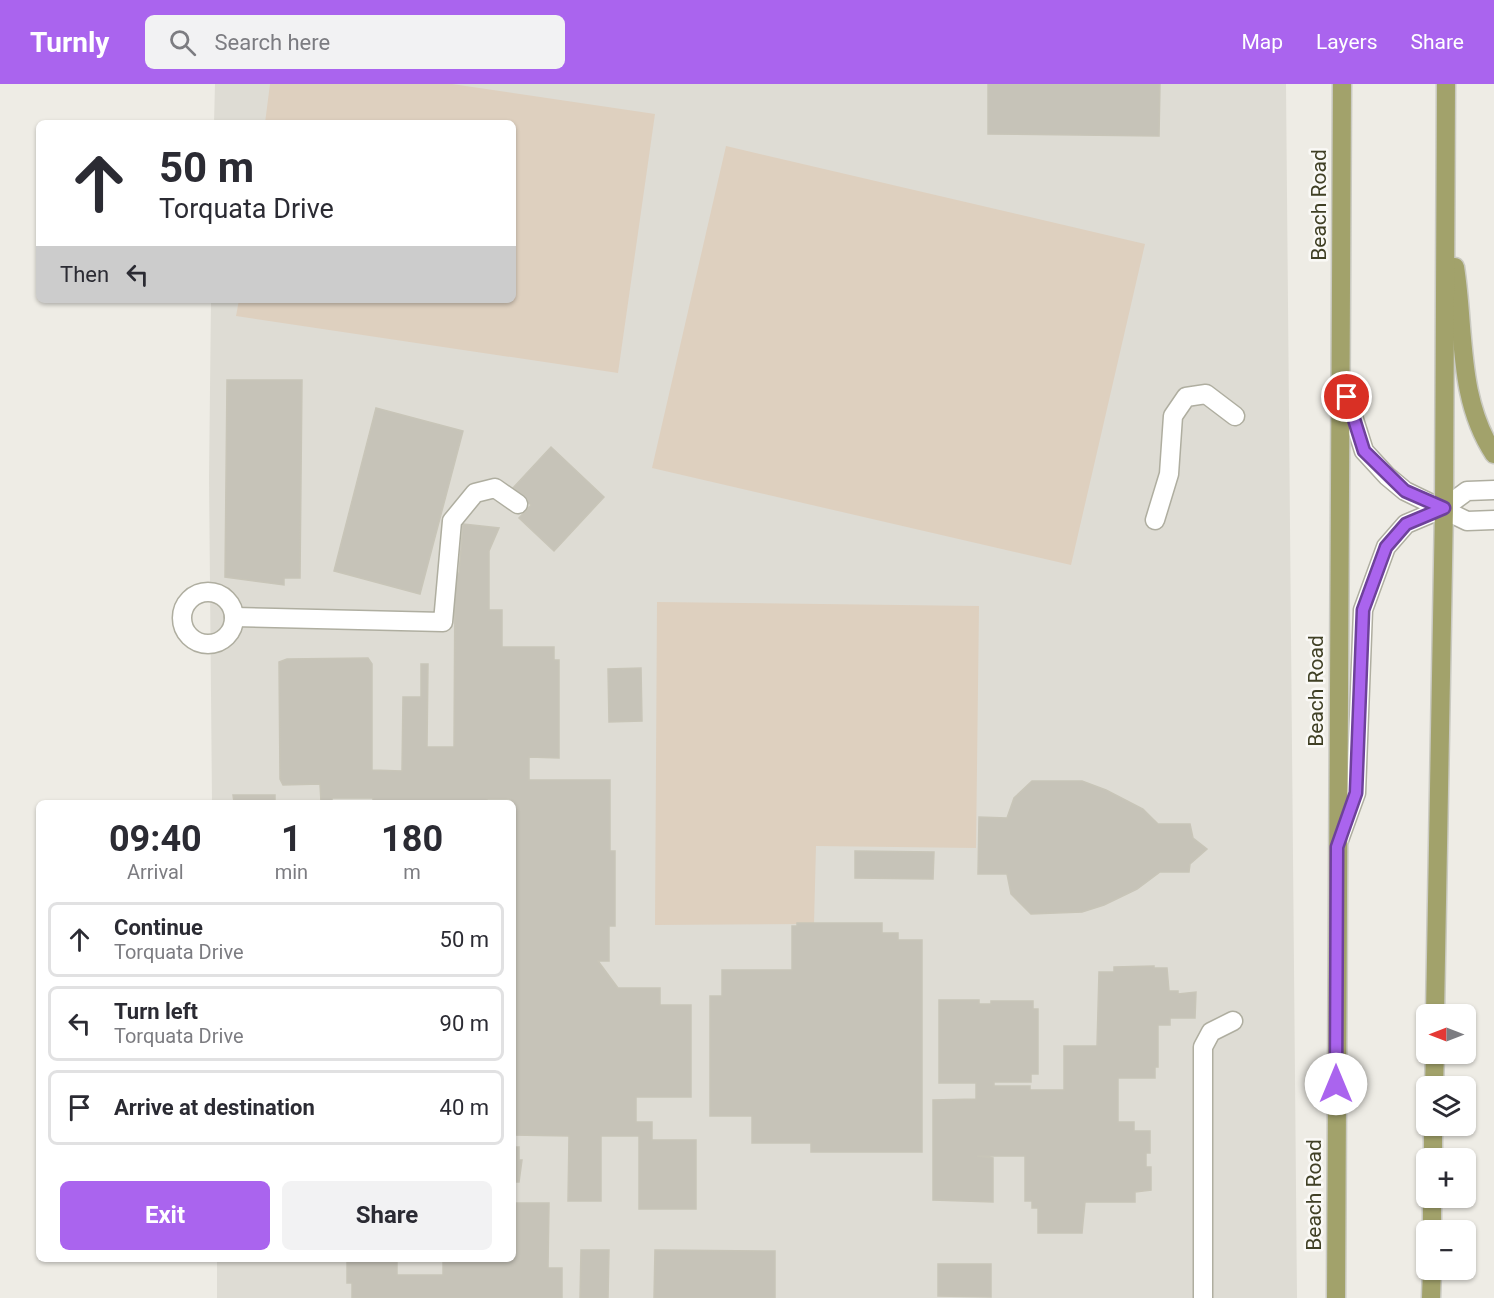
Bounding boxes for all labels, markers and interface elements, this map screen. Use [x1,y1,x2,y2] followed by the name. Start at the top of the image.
[145,15,565,69] search box
[30,26,109,59] text: Turnly
[166,26,199,59] icon: search
[214,30,330,55] text: Search here
[1241,30,1283,54] text: Map
[1316,30,1377,54] text: Layers
[1410,30,1464,54] text: Share
[159,143,254,192] text: 50 m
[60,144,138,222] icon: ahead
[1307,149,1331,261] street label: Beach Road
[159,193,334,225] text: Torquata Drive
[121,258,154,291] icon: left
[60,262,109,287] text: Then
[1321,371,1372,422] pin
[1330,380,1363,413] icon: arrive
[1304,635,1328,747] street label: Beach Road
[109,818,202,860] text: 09:40
[281,818,302,860] text: 1
[381,818,443,860] text: 180
[127,860,184,884] text: Arrival
[275,860,308,884] text: min
[403,860,421,884] text: m
[114,915,203,940] text: Continue
[63,923,96,956] icon: ahead
[440,927,489,952] text: 50 m
[114,940,244,964] text: Torquata Drive
[114,999,198,1024] text: Turn left
[1416,1004,1476,1064] north arrow
[1416,1004,1476,1280] map controls
[63,1007,96,1040] icon: left
[440,1011,489,1036] text: 90 m
[114,1024,244,1048] text: Torquata Drive
[1304,1052,1368,1116] position arrow
[1416,1076,1476,1136] button: layers
[63,1091,96,1124] icon: arrive
[114,1095,315,1120] text: Arrive at destination
[440,1095,489,1120] text: 40 m
[1302,1139,1326,1251] street label: Beach Road
[1416,1148,1476,1208] button: +
[60,1181,270,1250] button: Exit
[282,1181,492,1250] button: Share
[1416,1220,1476,1280] button: −

